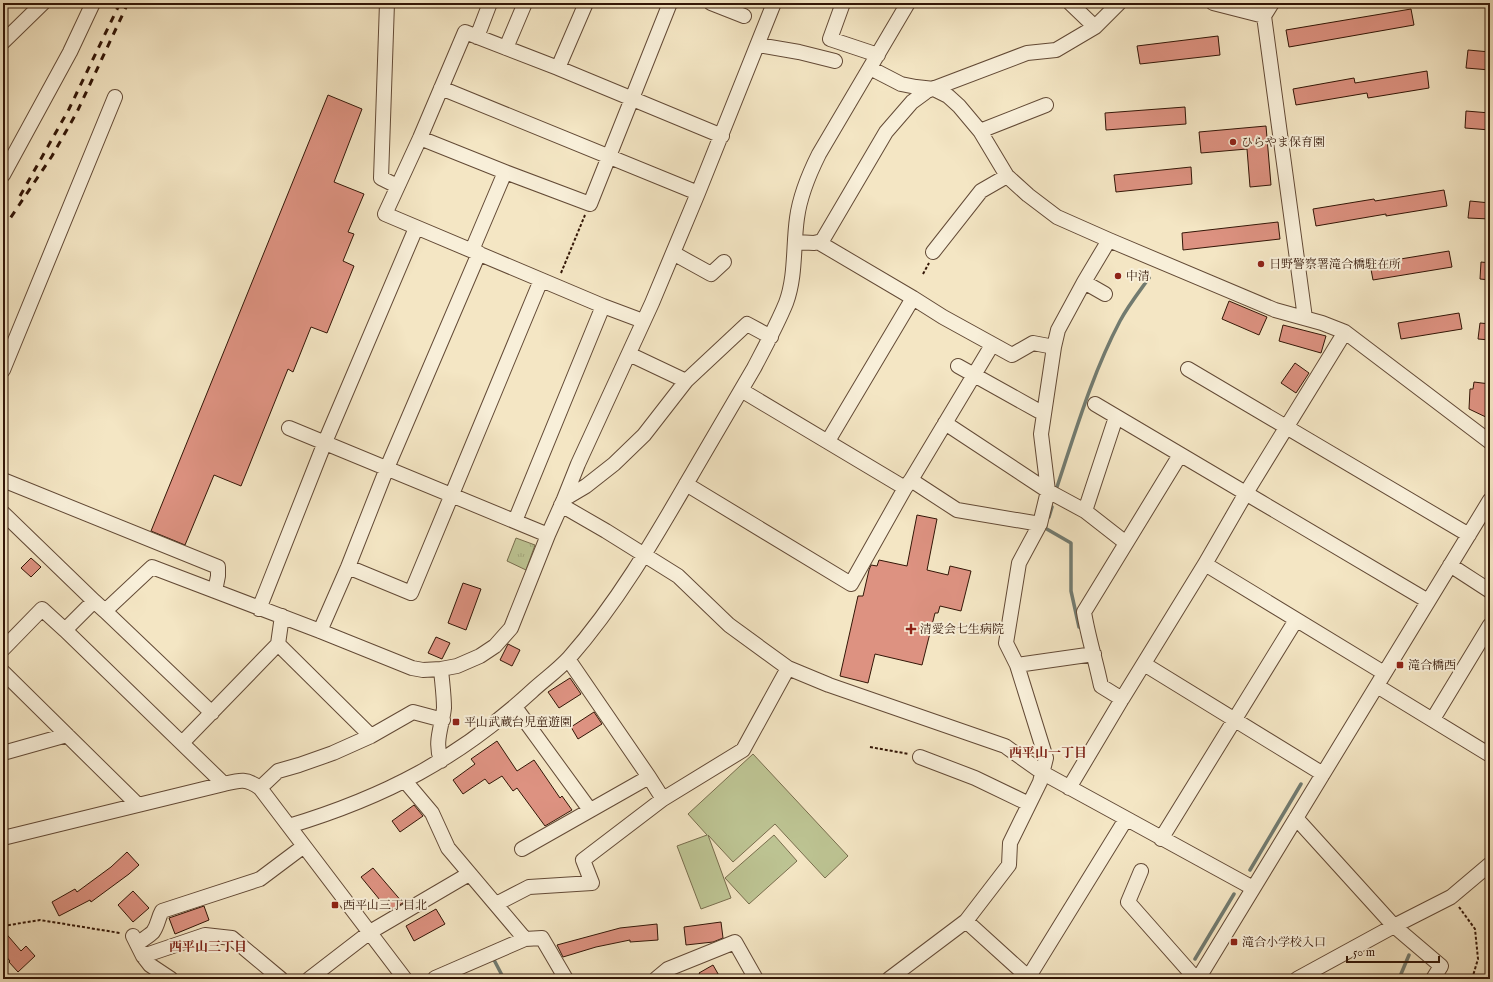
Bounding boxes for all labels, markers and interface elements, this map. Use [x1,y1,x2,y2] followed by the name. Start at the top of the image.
[1241,135,1325,150] place label: ひらやま保育園
[1228,137,1238,147] marker: ひらやま保育園
[1269,257,1401,272] place label: 日野警察署滝合橋駐在所
[1256,259,1266,269] marker: 日野警察署滝合橋駐在所
[1126,269,1150,284] place label: 中清
[1113,271,1123,281] marker: 中清
[920,622,1004,637] place label: 清愛会七生病院
[905,623,917,635] marker: 清愛会七生病院
[1408,658,1456,673] place label: 滝合橋西
[1395,660,1405,670] marker: 滝合橋西
[464,715,572,730] place label: 平山武蔵台児童遊園
[451,717,461,727] marker: 平山武蔵台児童遊園
[1009,745,1087,762] district label: 西平山一丁目
[343,898,427,913] place label: 西平山三丁目北
[330,900,340,910] marker: 西平山三丁目北
[1242,935,1326,950] place label: 滝合小学校入口
[1229,937,1239,947] marker: 滝合小学校入口
[1347,938,1439,964] scale bar
[169,939,247,956] district label: 西平山三丁目
[1353,945,1375,960] text: 50 m

